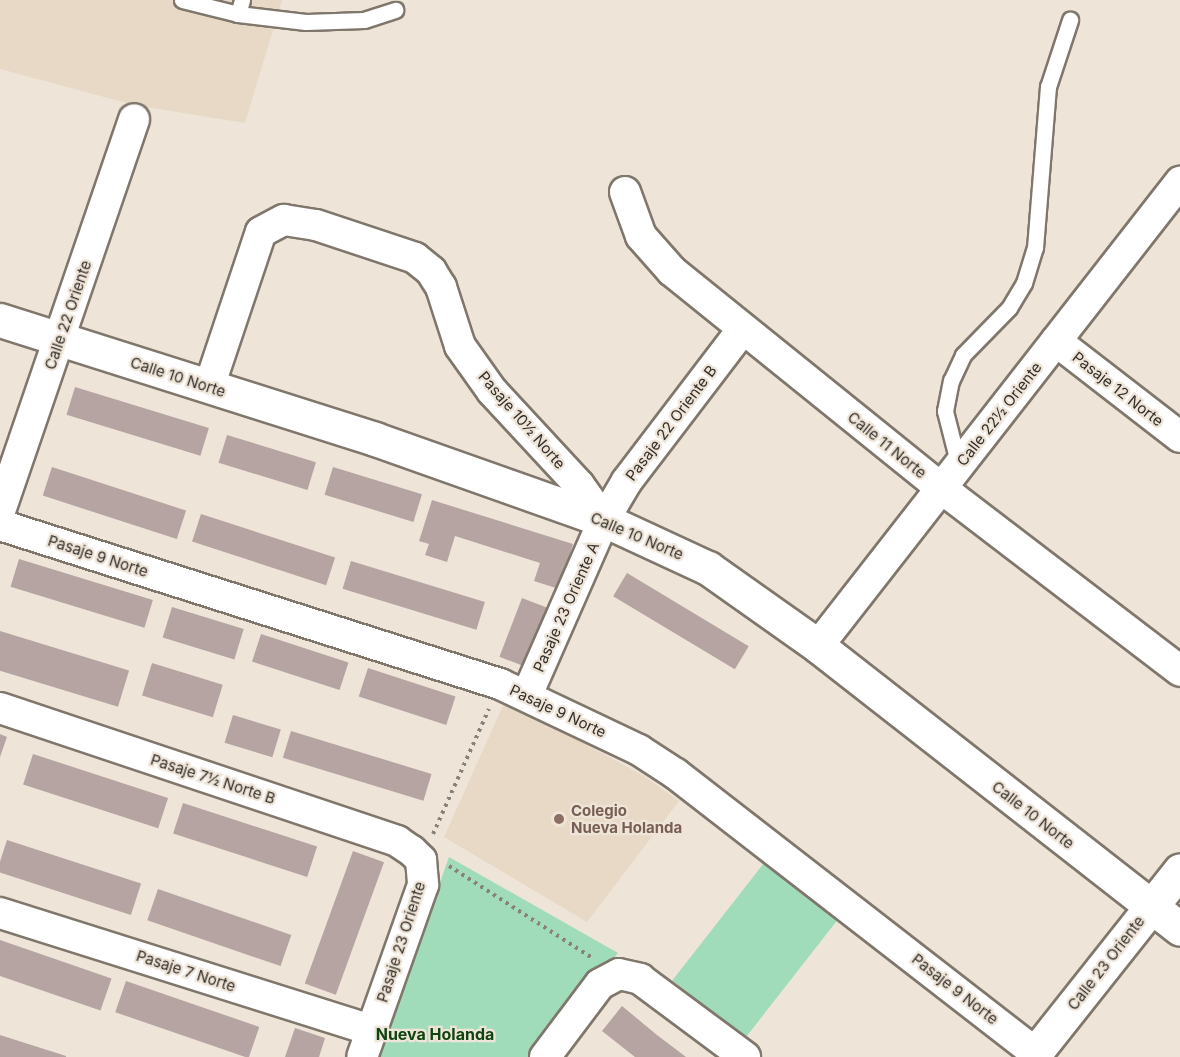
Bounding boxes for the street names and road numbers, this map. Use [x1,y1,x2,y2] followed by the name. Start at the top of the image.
[41,258,95,372] street label: Calle 22 Oriente
[1069,348,1167,430] street label: Pasaje 12 Norte
[128,353,228,401] street label: Calle 10 Norte
[953,358,1045,470] street label: Calle 22½ Oriente
[622,362,720,484] street label: Pasaje 22 Oriente B
[475,368,569,472] street label: Pasaje 10½ Norte
[844,408,930,482] street label: Calle 11 Norte
[588,508,686,564] street label: Calle 10 Norte
[46,531,150,581] street label: Pasaje 9 Norte
[529,539,603,675] street label: Pasaje 23 Oriente A
[507,681,609,741] street label: Pasaje 9 Norte
[148,750,278,808] street label: Pasaje 7½ Norte B
[988,777,1078,853] street label: Calle 10 Norte
[373,879,429,1005] street label: Pasaje 23 Oriente
[1064,912,1148,1014] street label: Calle 23 Oriente
[134,946,238,996] street label: Pasaje 7 Norte
[908,950,1002,1028] street label: Pasaje 9 Norte

